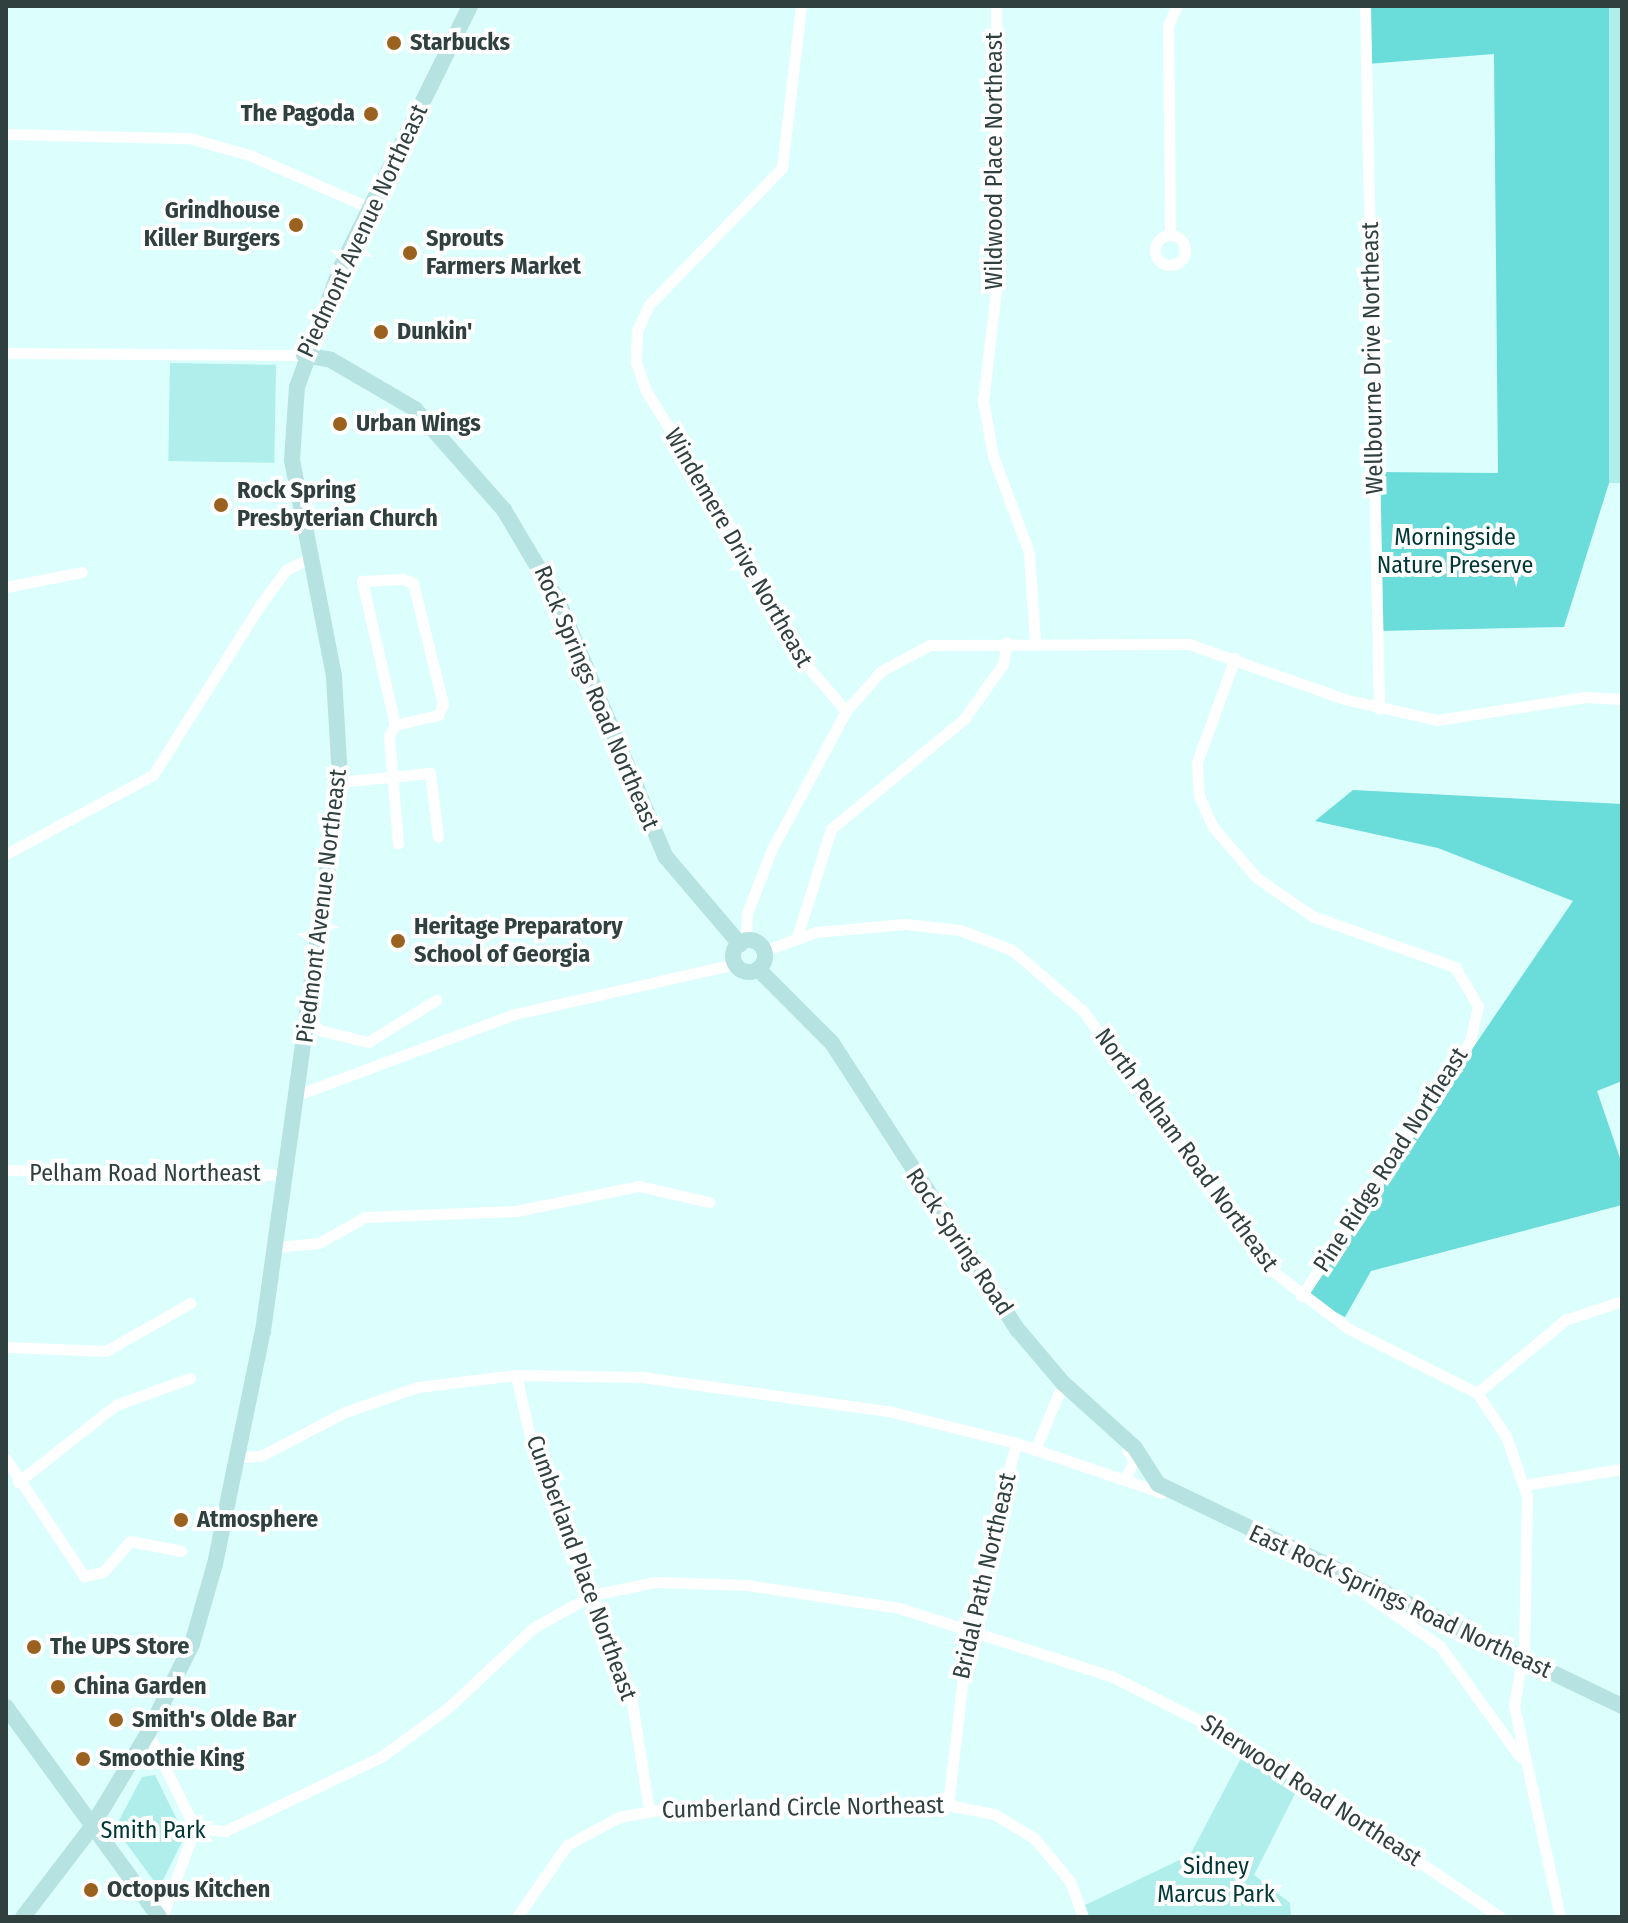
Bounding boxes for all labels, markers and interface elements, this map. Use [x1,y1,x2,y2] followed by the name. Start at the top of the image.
[410,29,510,57] place label: Starbucks
[981,32,1009,290] street label: Wildwood Place Northeast
[385,34,403,52] marker: Starbucks
[241,100,355,128] place label: The Pagoda
[292,100,434,362] street label: Piedmont Avenue Northeast
[362,105,380,123] marker: The Pagoda
[144,197,280,253] place label: Grindhouse Killer Burgers
[287,216,305,234] marker: Grindhouse Killer Burgers
[1356,221,1390,495] street label: Wellbourne Drive Northeast
[426,225,581,281] place label: Sprouts Farmers Market
[401,244,419,262] marker: Sprouts Farmers Market
[397,318,472,346] place label: Dunkin'
[372,323,390,341] marker: Dunkin'
[356,410,481,438] place label: Urban Wings
[331,415,349,433] marker: Urban Wings
[658,424,818,672] street label: Windemere Drive Northeast
[237,477,438,533] place label: Rock Spring Presbyterian Church
[212,496,230,514] marker: Rock Spring Presbyterian Church
[1377,524,1533,580] park label: Morningside Nature Preserve
[527,562,665,834] street label: Rock Springs Road Northeast
[291,767,353,1045] street label: Piedmont Avenue Northeast
[414,913,623,969] place label: Heritage Preparatory School of Georgia
[389,932,407,950] marker: Heritage Preparatory School of Georgia
[1088,1023,1284,1277] street label: North Pelham Road Northeast
[1308,1042,1474,1278] street label: Pine Ridge Road Northeast
[29,1160,261,1188] street label: Pelham Road Northeast
[899,1163,1019,1321] street label: Rock Spring Road
[520,1432,642,1704] street label: Cumberland Place Northeast
[947,1470,1023,1682] street label: Bridal Path Northeast
[197,1506,318,1534] place label: Atmosphere
[172,1511,190,1529] marker: Atmosphere
[1244,1519,1556,1685] street label: East Rock Springs Road Northeast
[50,1633,189,1661] place label: The UPS Store
[25,1638,43,1656] marker: The UPS Store
[74,1673,207,1701] place label: China Garden
[49,1678,67,1696] marker: China Garden
[132,1706,296,1734] place label: Smith's Olde Bar
[1195,1709,1427,1873] street label: Sherwood Road Northeast
[107,1711,125,1729] marker: Smith's Olde Bar
[99,1745,244,1773] place label: Smoothie King
[74,1750,92,1768] marker: Smoothie King
[662,1791,944,1825] street label: Cumberland Circle Northeast
[100,1817,206,1845] park label: Smith Park
[1157,1853,1275,1909] park label: Sidney Marcus Park
[107,1876,270,1904] place label: Octopus Kitchen
[82,1881,100,1899] marker: Octopus Kitchen

